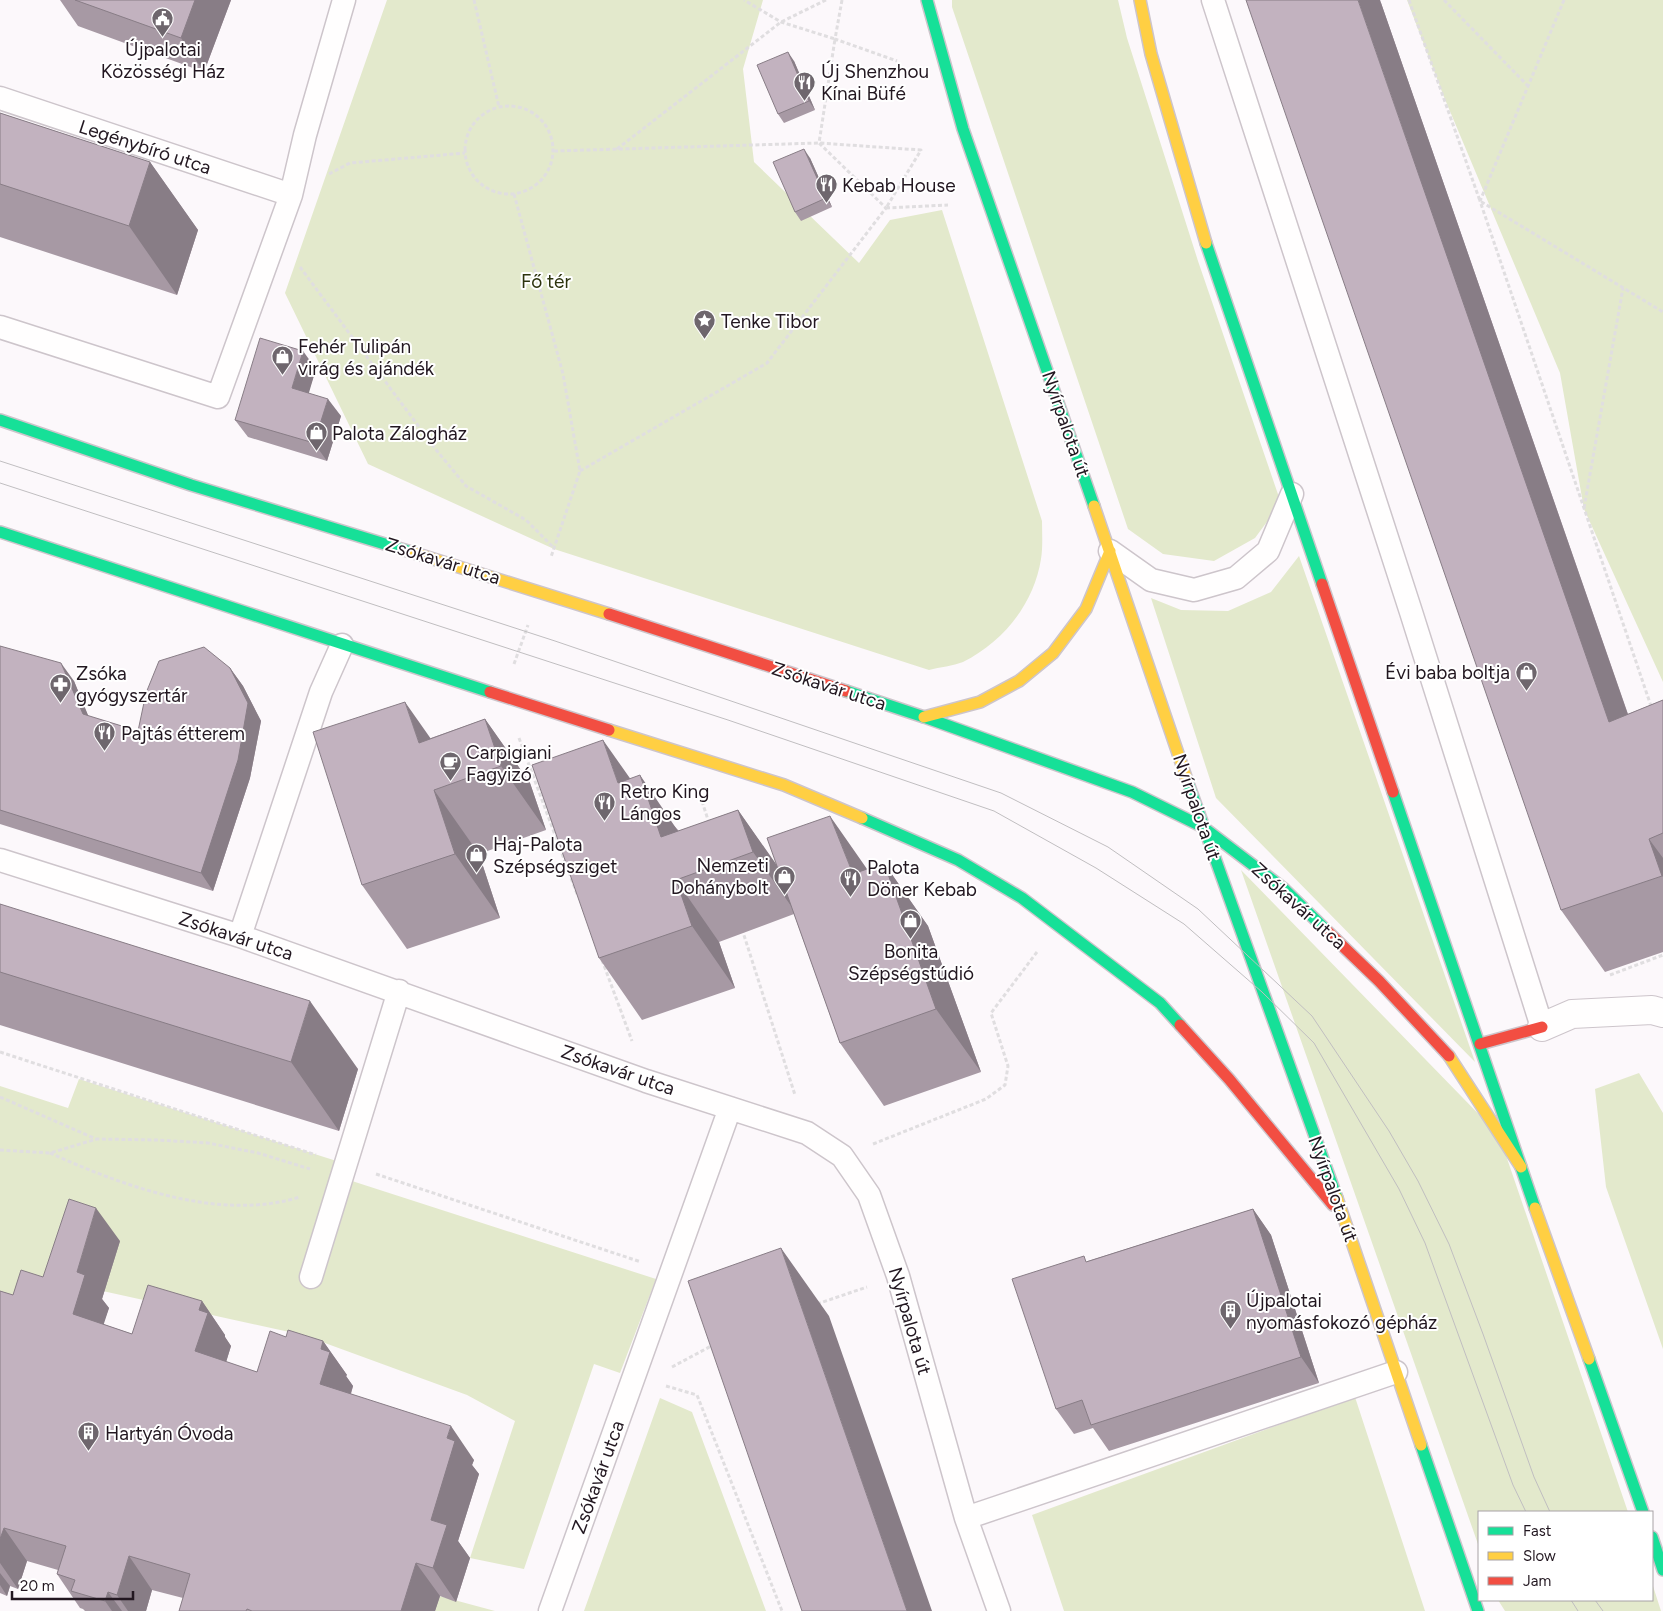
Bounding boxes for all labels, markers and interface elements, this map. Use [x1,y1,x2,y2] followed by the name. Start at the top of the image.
[151,6,175,37] public building icon: Újpalotai Közösségi Ház
[101,38,225,83] place label: Újpalotai Közösségi Ház
[821,60,929,105] place label: Új Shenzhou Kínai Büfé
[793,70,817,101] restaurant icon: Új Shenzhou Kínai Büfé
[76,115,214,179] street label: Legénybíró utca
[814,173,838,204] restaurant icon: Kebab House
[842,174,956,197] place label: Kebab House
[521,270,572,293] park label: Fő tér
[693,309,717,340] place icon: Tenke Tibor
[721,310,819,333] place label: Tenke Tibor
[298,335,435,380] place label: Fehér Tulipán virág és ajándék
[270,345,294,376] shop icon: Fehér Tulipán virág és ajándék
[1037,368,1095,480] street label: Nyírpalota út
[304,421,328,452] shop icon: Palota Zálogház
[332,422,467,445] place label: Palota Zálogház
[383,533,503,589] street label: Zsókavár utca
[769,657,889,715] street label: Zsókavár utca
[1514,660,1538,691] shop icon: Évi baba boltja
[1385,661,1510,684] place label: Évi baba boltja
[76,662,188,707] place label: Zsóka gyógyszertár
[48,672,72,703] pharmacy icon: Zsóka gyógyszertár
[93,721,117,752] restaurant icon: Pajtás étterem
[121,722,245,745] place label: Pajtás étterem
[466,741,552,786] place label: Carpigiani Fagyizó
[438,751,462,782] cafe icon: Carpigiani Fagyizó
[1168,751,1226,863] street label: Nyírpalota út
[620,780,709,825] place label: Retro King Lángos
[592,790,616,821] restaurant icon: Retro King Lángos
[493,833,617,878] place label: Haj-Palota Szépségsziget
[465,843,489,874] shop icon: Haj-Palota Szépségsziget
[671,854,769,899] place label: Nemzeti Dohánybolt
[867,856,977,901] place label: Palota Döner Kebab
[1247,858,1351,954] street label: Zsókavár utca
[773,864,797,895] shop icon: Nemzeti Dohánybolt
[839,866,863,897] restaurant icon: Palota Döner Kebab
[176,907,296,965] street label: Zsókavár utca
[899,908,923,939] shop icon: Bonita Szépségstúdió
[848,940,974,985] place label: Bonita Szépségstúdió
[558,1040,678,1100] street label: Zsókavár utca
[1303,1133,1363,1245] street label: Nyírpalota út
[884,1265,936,1377] street label: Nyírpalota út
[1246,1289,1437,1334] place label: Újpalotai nyomásfokozó gépház
[1218,1299,1242,1330] building icon: Újpalotai nyomásfokozó gépház
[567,1417,629,1537] street label: Zsókavár utca
[77,1421,101,1452] building icon: Hartyán Óvoda
[105,1422,234,1445] place label: Hartyán Óvoda
[1478,1511,1653,1601] legend
[1523,1522,1552,1540] text: Fast
[1523,1547,1556,1565] text: Slow
[12,1568,134,1600] scale bar
[1523,1572,1551,1590] text: Jam
[20,1577,54,1595] text: 20 m

